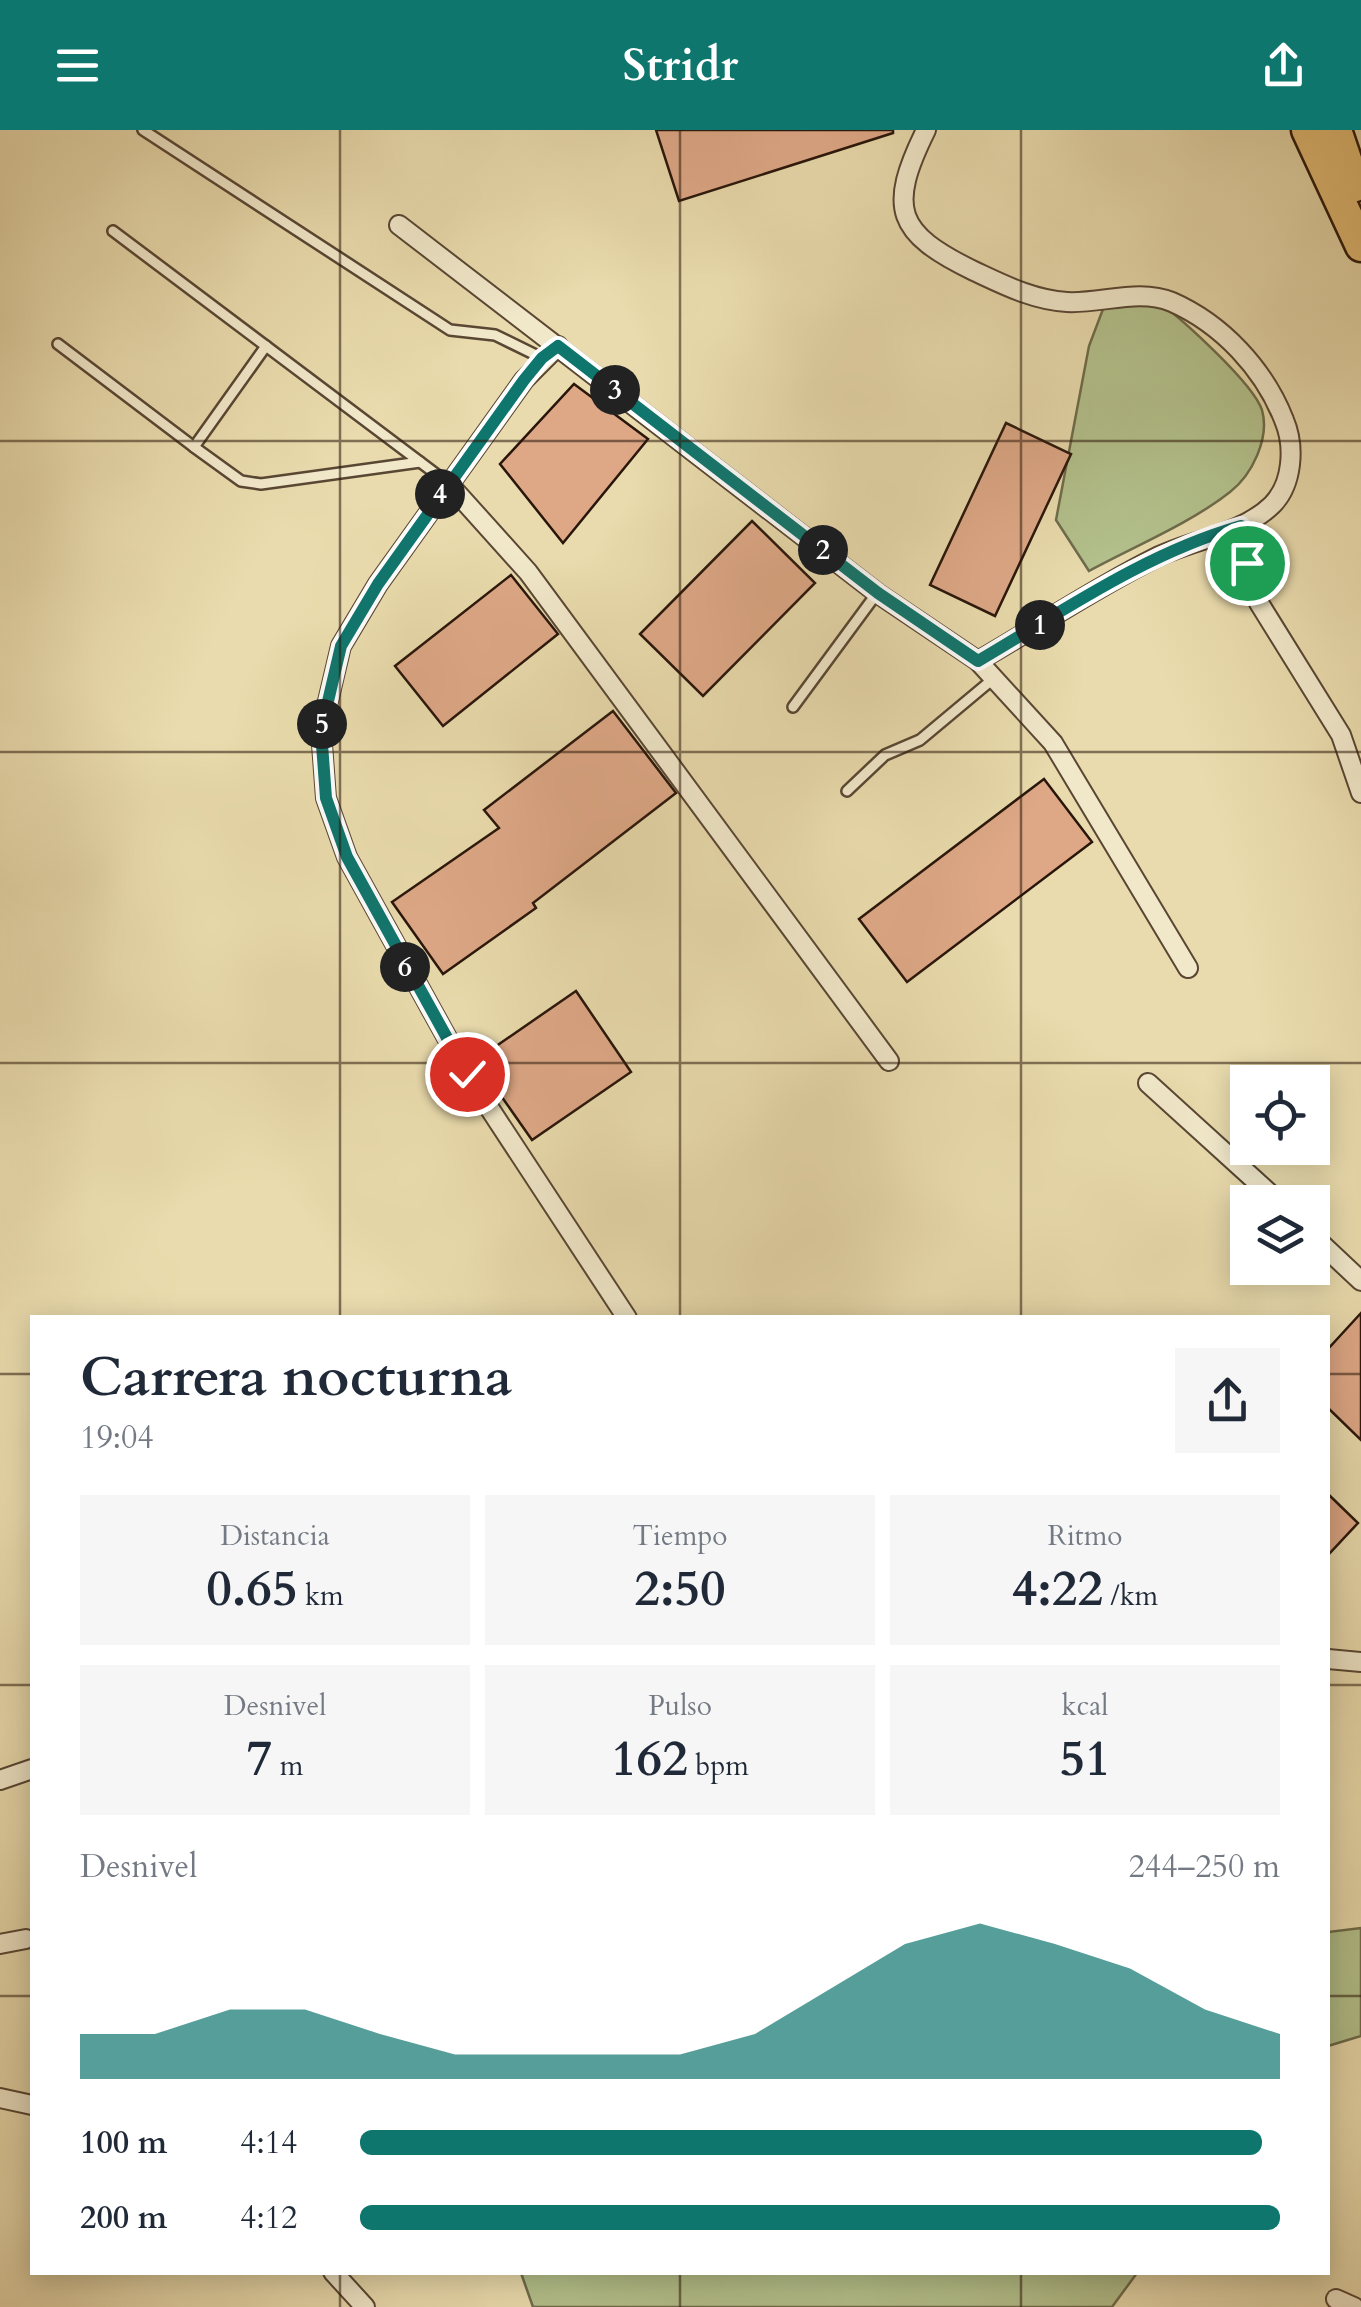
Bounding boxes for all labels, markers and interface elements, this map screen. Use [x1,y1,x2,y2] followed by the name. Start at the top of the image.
[623,35,738,96] text: Stridr
[50,38,105,93] icon: menu
[1256,38,1311,93] icon: share
[590,365,640,415] pin: 3
[608,371,622,409] text: 3
[415,469,465,519] pin: 4
[433,475,447,513] text: 4
[1205,521,1290,606] pin
[798,525,848,575] pin: 2
[816,531,830,569] text: 2
[1220,536,1275,591] icon: arrive
[1015,600,1065,650] pin: 1
[1033,606,1047,644] text: 1
[297,699,347,749] pin: 5
[315,705,329,743] text: 5
[380,942,430,992] pin: 6
[398,948,412,986] text: 6
[425,1032,510,1117] pin
[440,1047,495,1102] icon: check
[1230,1065,1330,1285] map controls
[1230,1065,1330,1165] button: locate
[1230,1185,1330,1285] button: layers
[80,1341,512,1415] text: Carrera nocturna
[1175,1348,1280,1453] button: share
[80,1416,154,1460] text: 19:04
[220,1517,330,1555] text: Distancia
[633,1517,727,1555] text: Tiempo
[1048,1517,1122,1555] text: Ritmo
[206,1555,298,1623] text: 0.65
[634,1555,726,1623] text: 2:50
[1012,1555,1103,1623] text: 4:22
[298,1577,344,1615] text: km
[1103,1577,1158,1615] text: /km
[224,1687,326,1725] text: Desnivel
[648,1687,712,1725] text: Pulso
[1062,1687,1108,1725] text: kcal
[247,1725,272,1793] text: 7
[611,1725,688,1793] text: 162
[1059,1725,1111,1793] text: 51
[272,1747,303,1785] text: m
[688,1747,749,1785] text: bpm
[80,1845,197,1889] text: Desnivel
[1128,1845,1280,1889] text: 244–250 m
[80,2121,167,2165] text: 100 m
[240,2121,297,2165] text: 4:14
[80,2196,167,2240] text: 200 m
[240,2196,297,2240] text: 4:12

